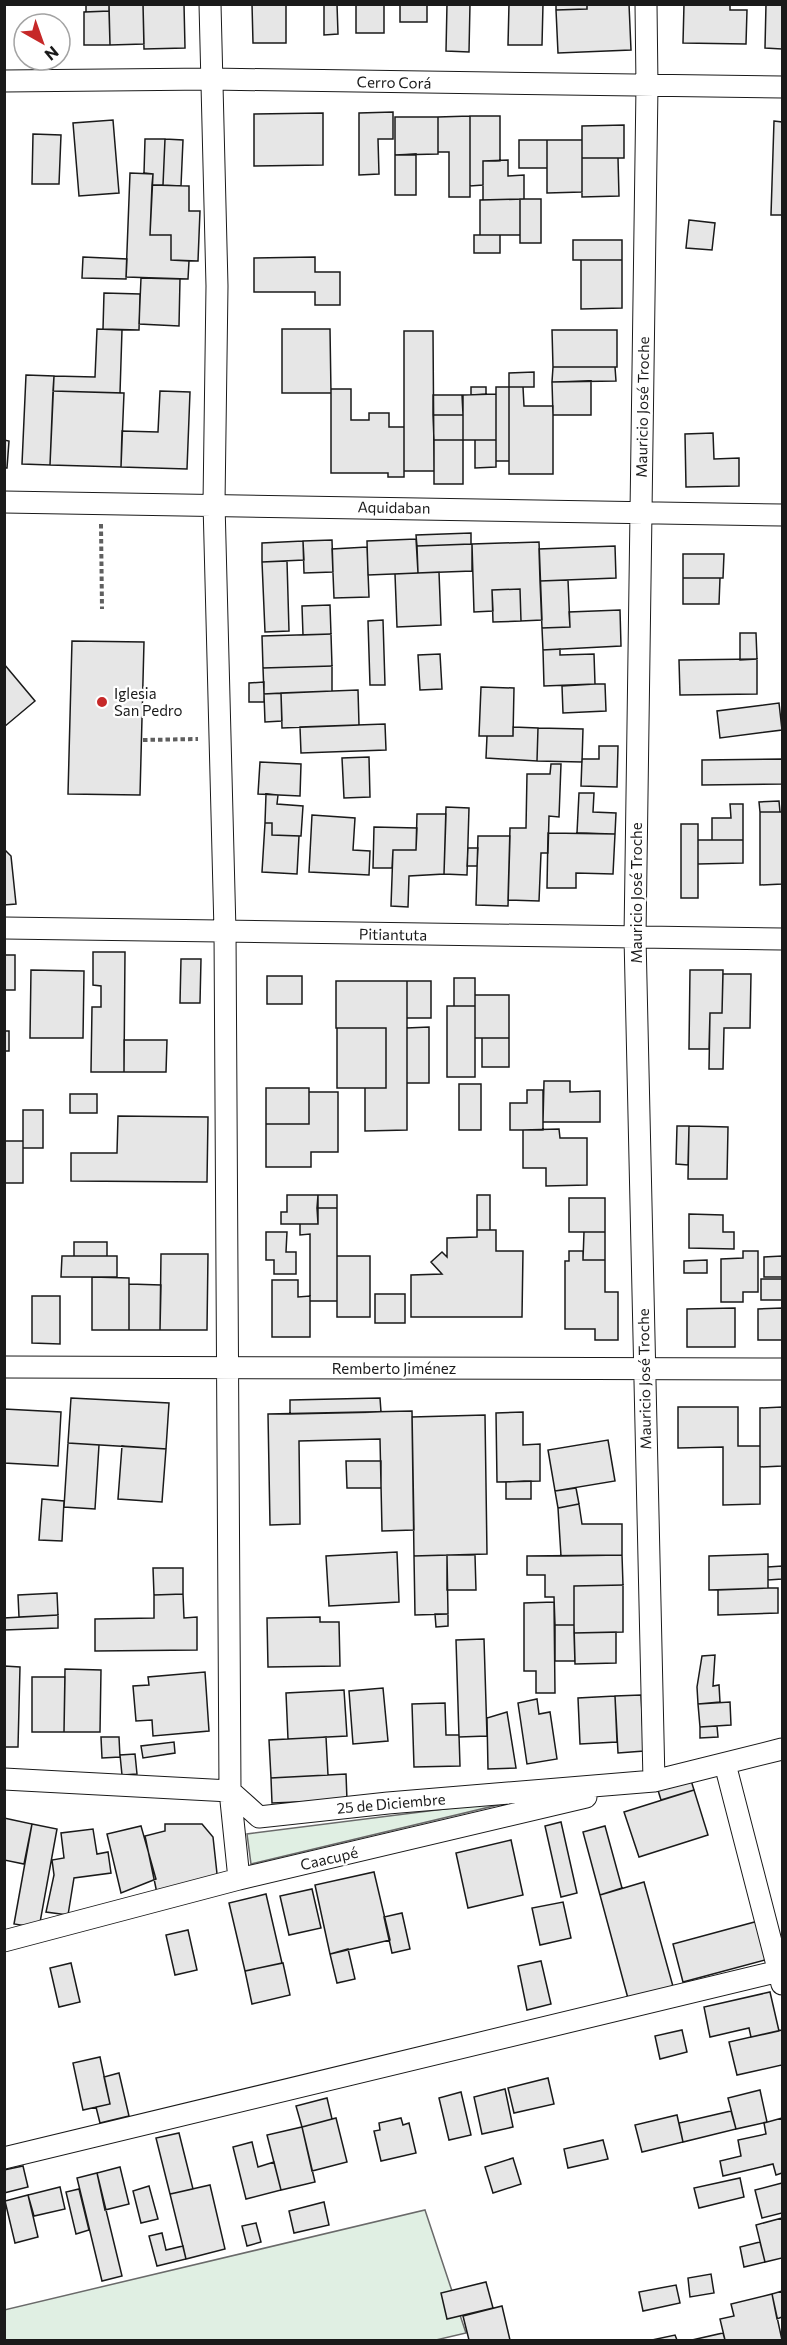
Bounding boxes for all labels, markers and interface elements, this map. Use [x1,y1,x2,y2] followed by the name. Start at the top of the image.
[12,12,72,72] north arrow
[41,43,63,65] text: N
[357,72,431,92] street label: Cerro Corá
[632,336,652,478] street label: Mauricio José Troche
[357,497,431,517] street label: Aquidaban
[114,684,183,719] place label: Iglesia San Pedro
[95,695,109,709] marker: Iglesia San Pedro
[627,822,645,964] street label: Mauricio José Troche
[359,924,427,944] street label: Pitiantuta
[634,1308,654,1450] street label: Mauricio José Troche
[332,1359,456,1377] street label: Remberto Jiménez
[336,1789,446,1817] street label: 25 de Diciembre
[298,1843,360,1873] street label: Caacupé

